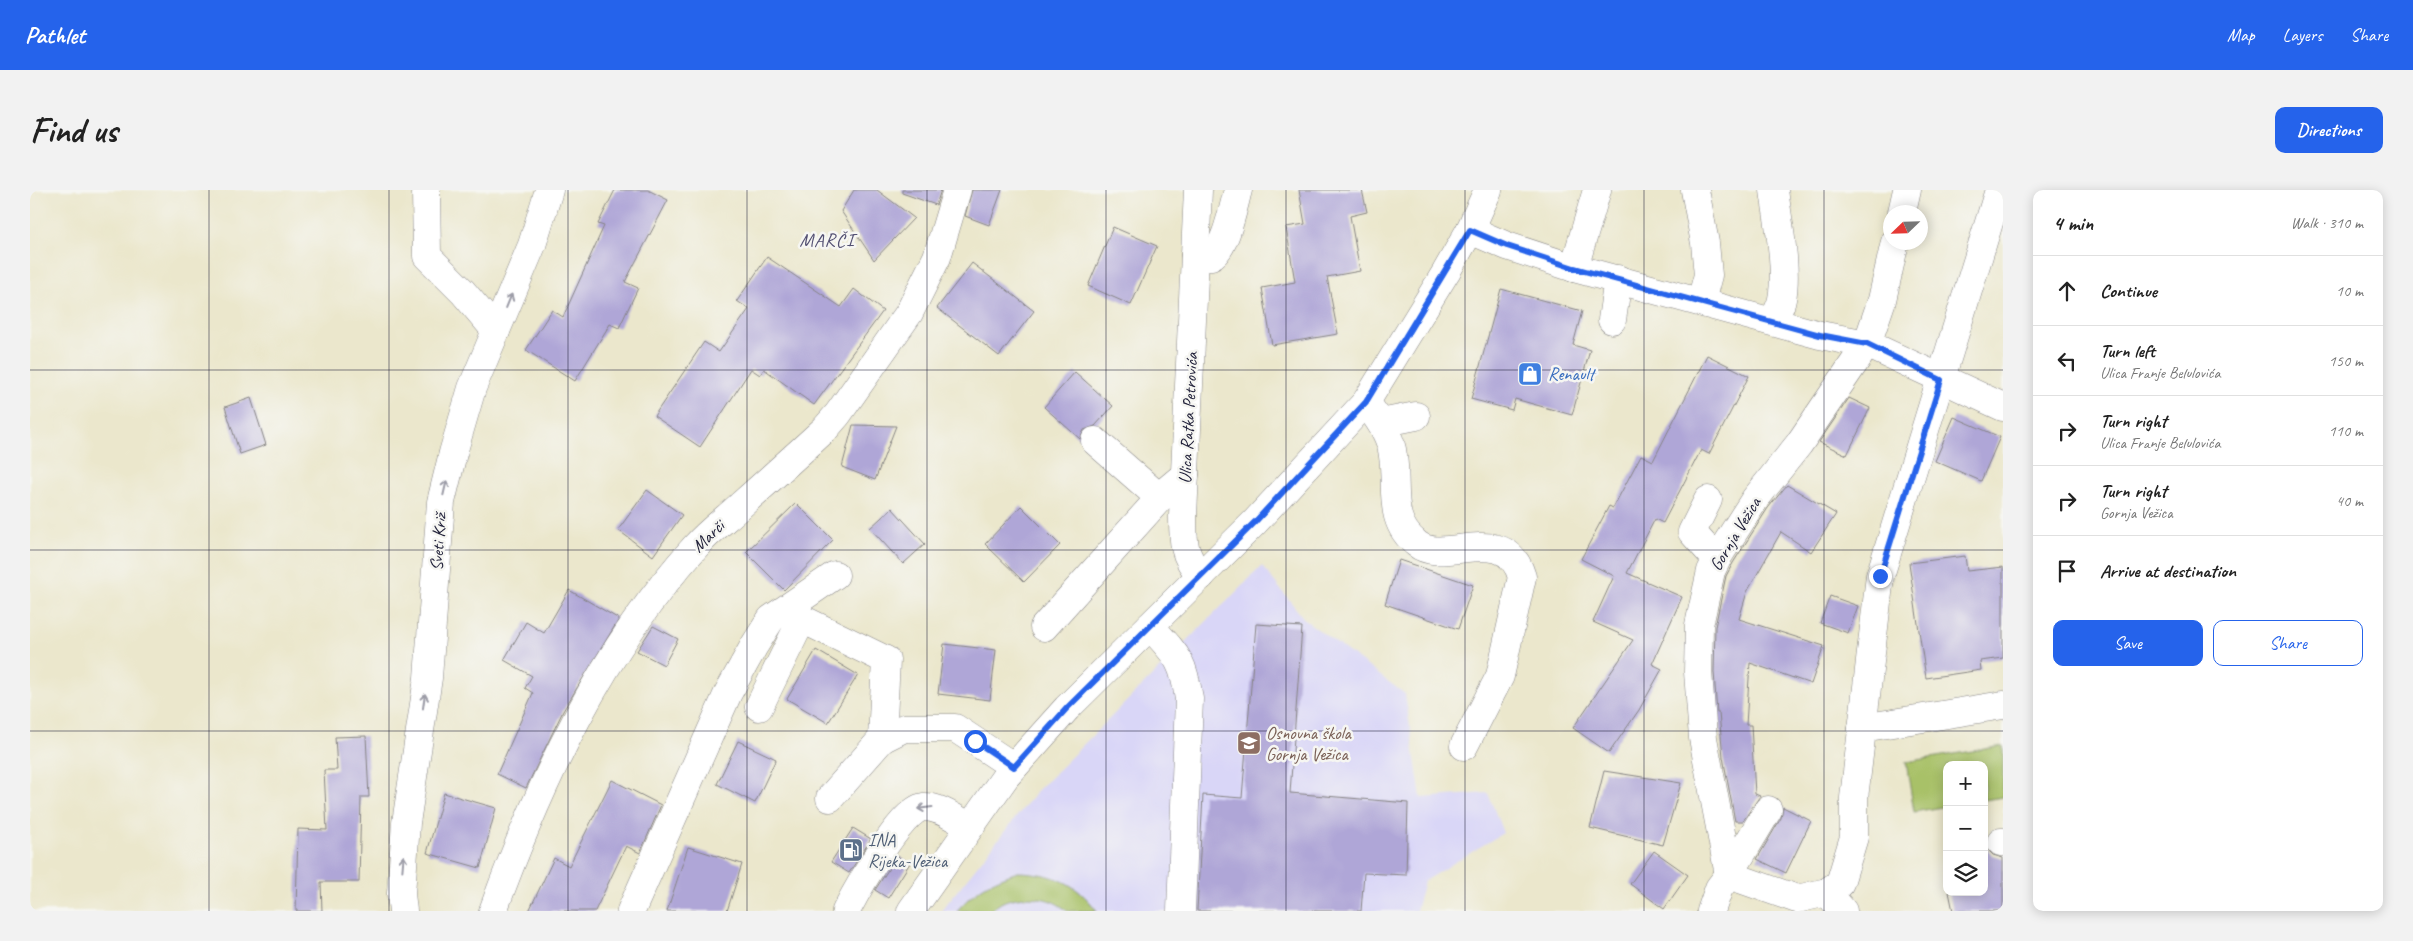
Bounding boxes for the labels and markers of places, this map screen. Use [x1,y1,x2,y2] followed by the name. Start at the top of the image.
[1517,361,1543,387] shop icon: Renault
[1548,363,1597,385] place label: Renault
[1266,722,1353,765] place label: Osnovna škola Gornja Vežica
[1236,730,1262,756] school or university icon: Osnovna škola Gornja Vežica
[868,829,949,872] place label: INA Rijeka-Vežica
[838,837,864,863] fuel station icon: INA Rijeka-Vežica

